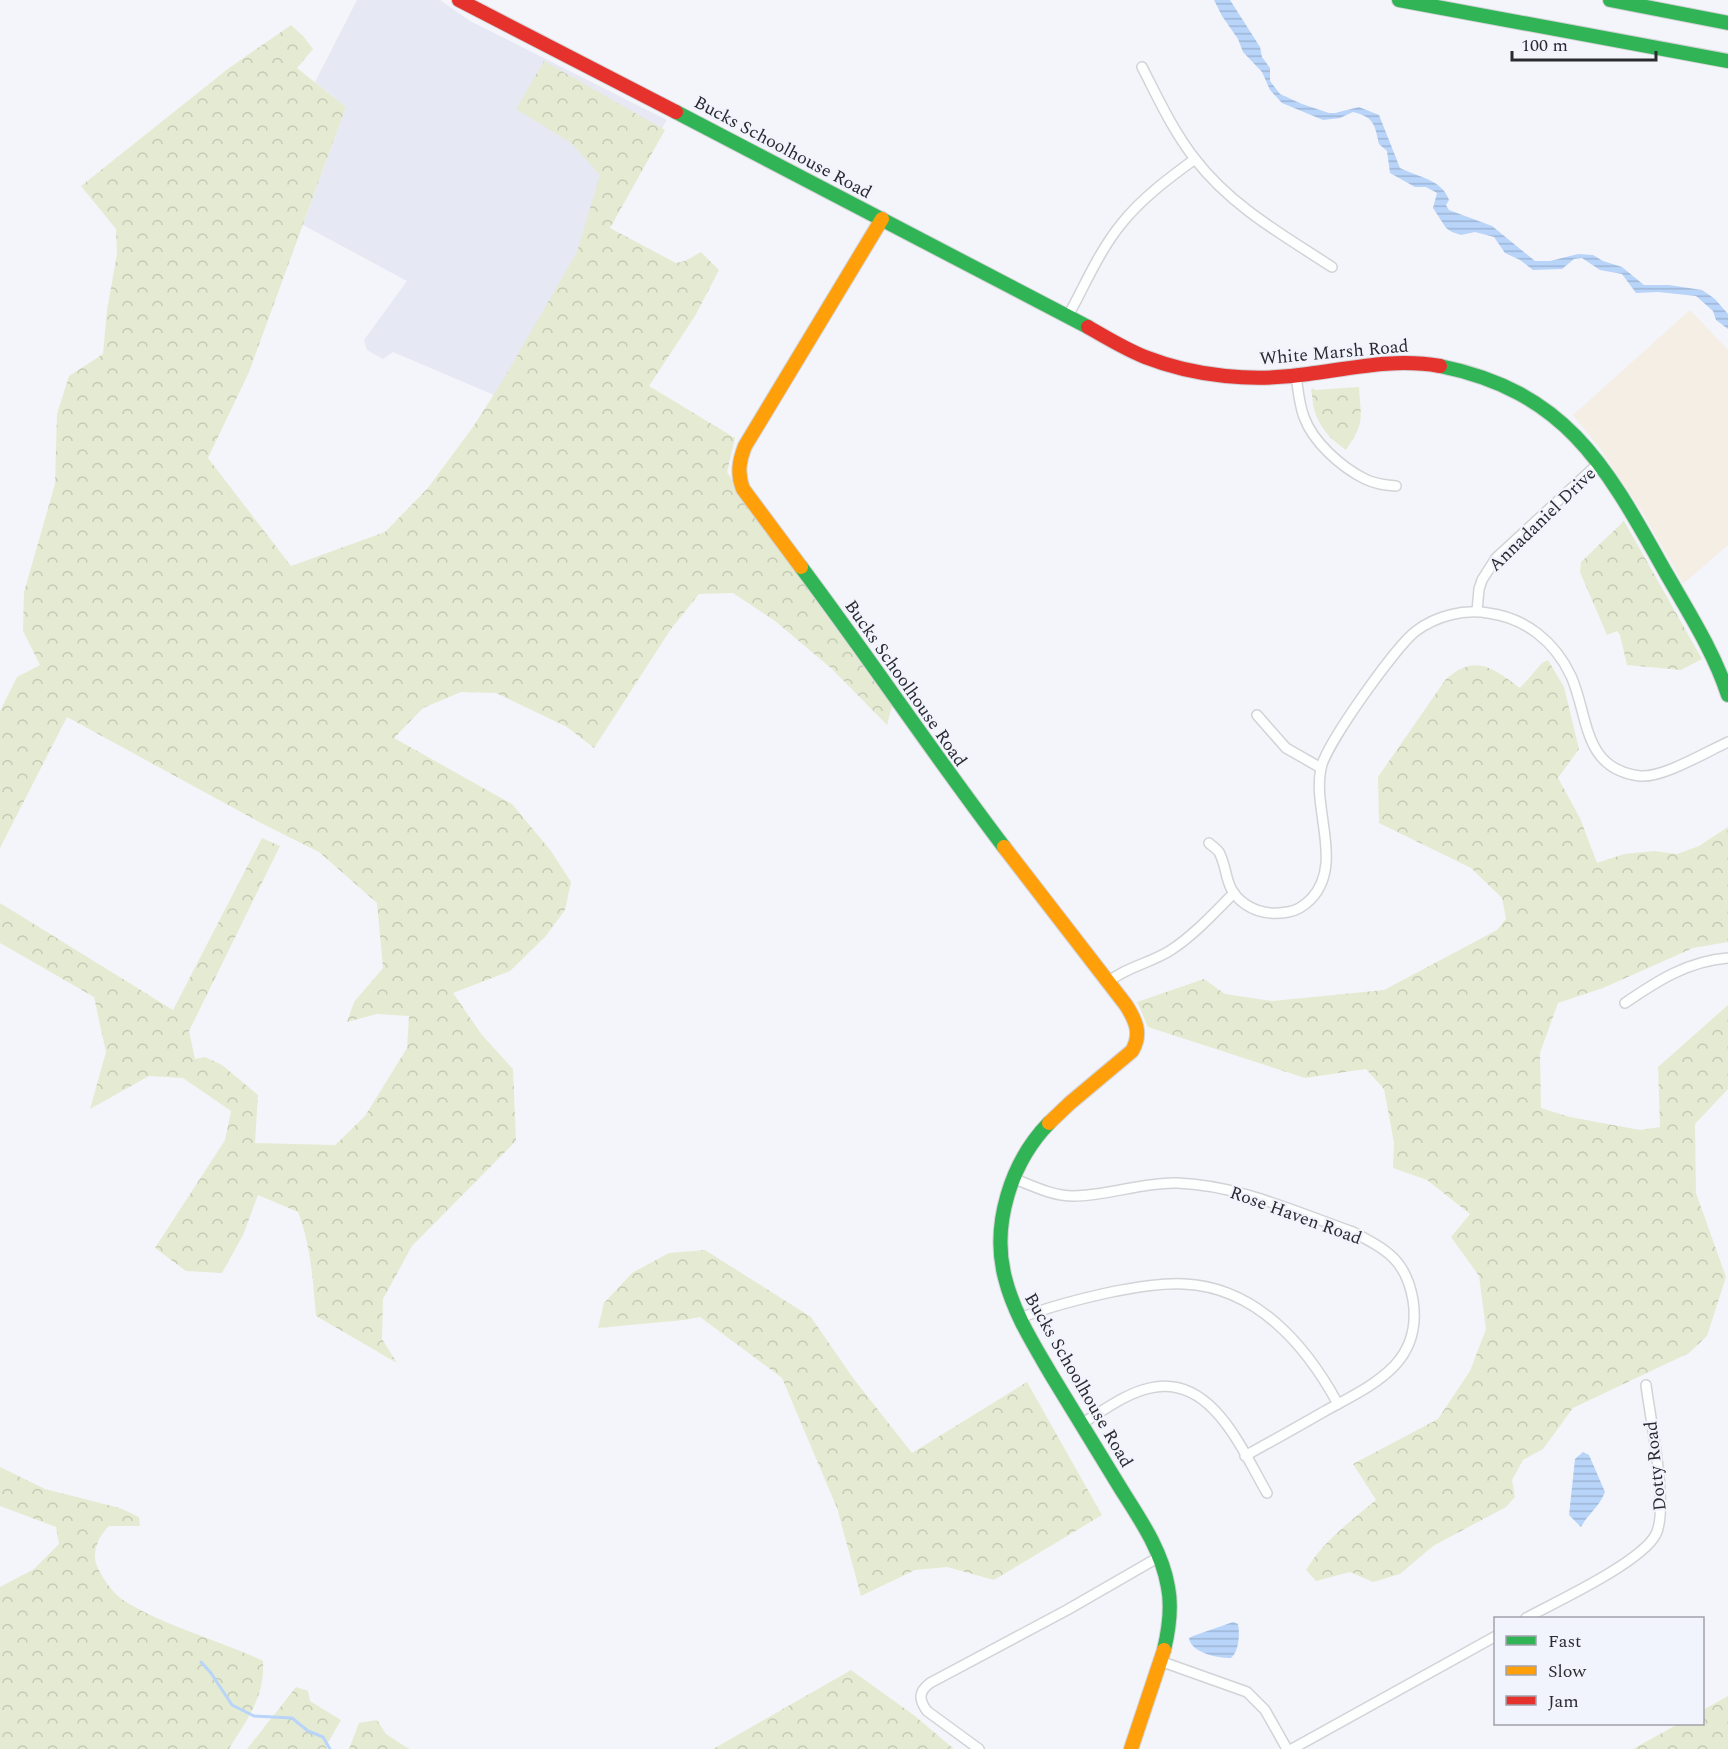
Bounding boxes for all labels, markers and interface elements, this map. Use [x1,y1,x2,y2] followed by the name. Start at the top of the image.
[1512,24,1656,62] scale bar
[1521,32,1568,59] text: 100 m
[689,89,877,206] street label: Bucks Schoolhouse Road
[1258,333,1410,372] street label: White Marsh Road
[1482,461,1602,578] street label: Annadaniel Drive
[838,594,973,772] street label: Bucks Schoolhouse Road
[1226,1179,1366,1252] street label: Rose Haven Road
[1017,1288,1140,1473] street label: Bucks Schoolhouse Road
[1637,1420,1674,1512] street label: Dotty Road
[1494,1617,1704,1725] legend
[1548,1628,1581,1655] text: Fast
[1548,1658,1587,1685] text: Slow
[1548,1688,1579,1715] text: Jam

